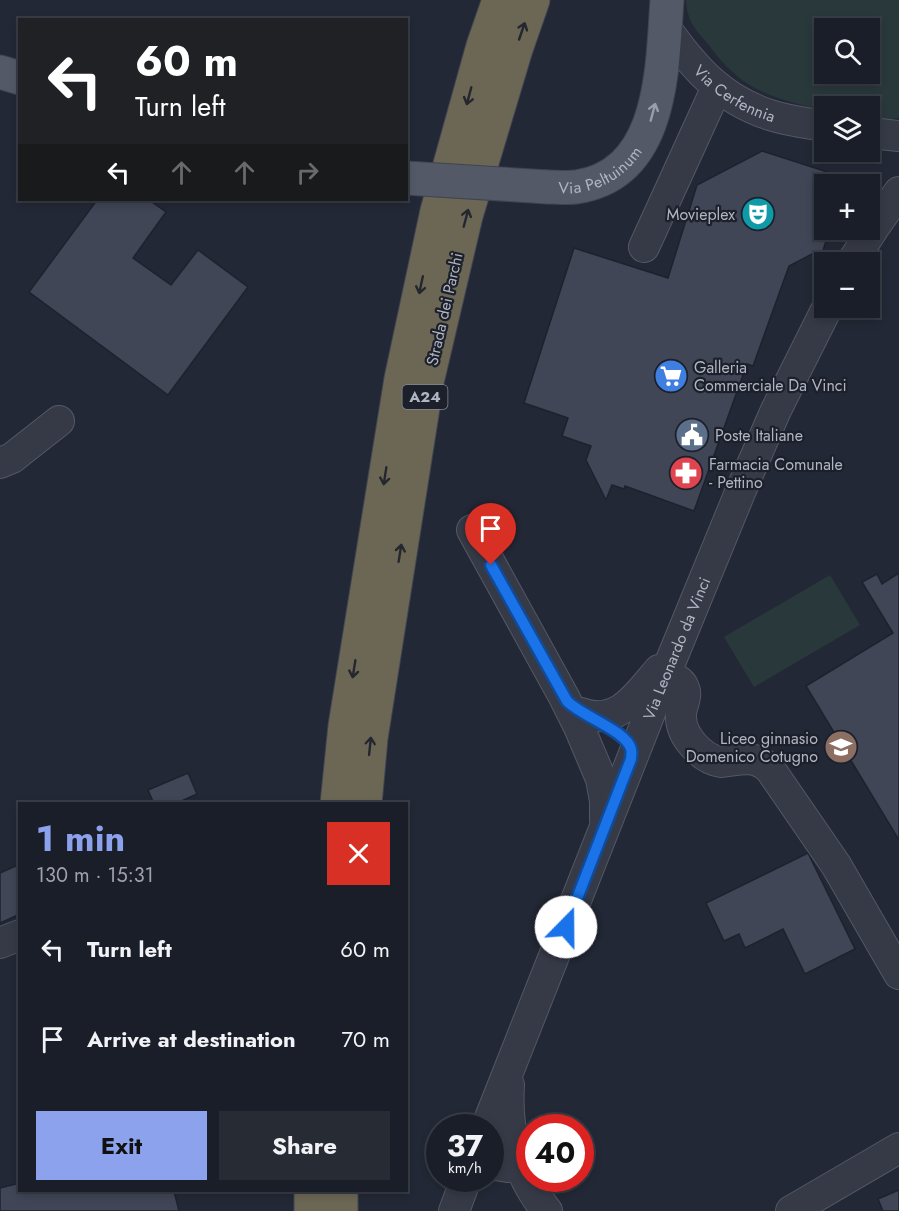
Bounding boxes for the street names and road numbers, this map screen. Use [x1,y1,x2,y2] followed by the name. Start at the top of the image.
[688,60,778,128] street label: Via Cerfennia
[558,141,648,200] street label: Via Peltuinum
[420,250,469,368] street label: Strada dei Parchi
[402,385,448,409] road number: A24
[637,574,716,723] street label: Via Leonardo da Vinci

